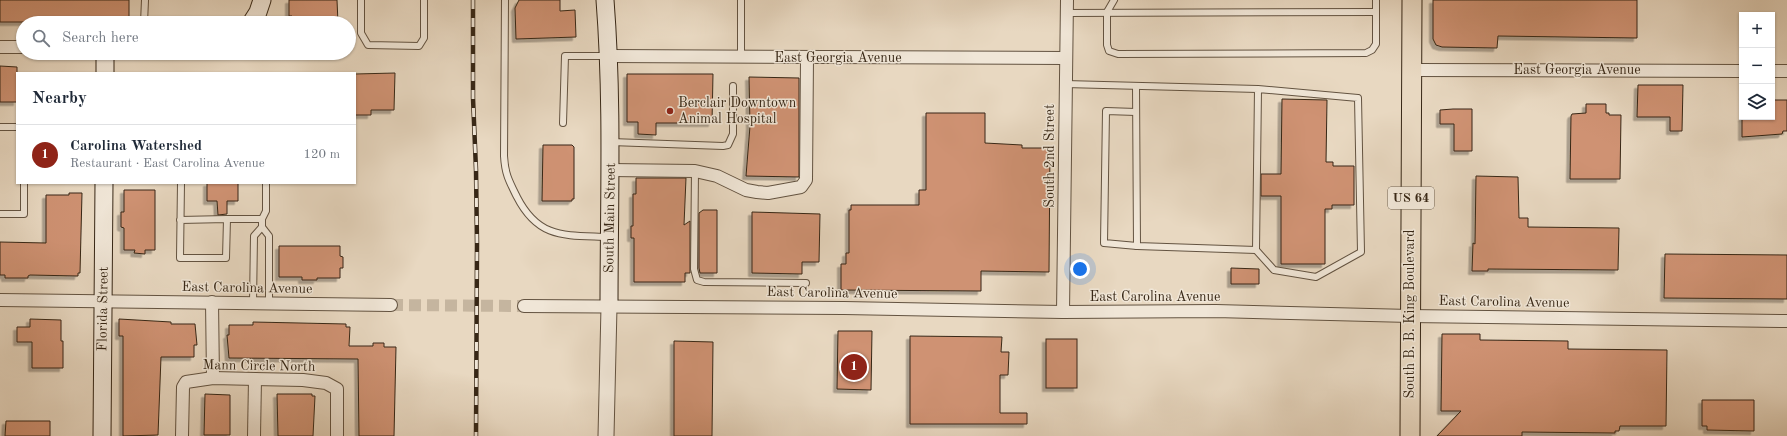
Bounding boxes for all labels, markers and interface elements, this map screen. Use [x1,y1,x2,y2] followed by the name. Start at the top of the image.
[1739,12,1775,120] map controls
[1739,12,1775,48] button: +
[16,16,356,60] search box
[30,27,52,49] icon: search
[62,31,139,46] text: Search here
[1739,48,1775,84] button: −
[774,51,902,65] street label: East Georgia Avenue
[1513,63,1641,77] street label: East Georgia Avenue
[1739,84,1775,120] button: layers
[32,90,87,107] text: Nearby
[678,96,797,126] place label: Berclair Downtown Animal Hospital
[1043,104,1057,208] street label: South 2nd Street
[665,106,675,116] marker: Berclair Downtown Animal Hospital
[70,139,202,154] text: Carolina Watershed
[41,148,49,161] text: 1
[303,148,340,161] text: 120 m
[70,157,265,170] text: Restaurant · East Carolina Avenue
[602,163,618,273] street label: South Main Street
[1388,187,1434,209] road number: US 64
[1403,229,1417,399] street label: South B. B. King Boulevard
[1070,259,1090,279] your location
[95,266,111,352] street label: Florida Street
[181,280,313,296] street label: East Carolina Avenue
[766,285,898,301] street label: East Carolina Avenue
[1090,290,1220,304] street label: East Carolina Avenue
[1438,294,1570,310] street label: East Carolina Avenue
[841,352,867,382] pin: 1
[202,358,316,374] street label: Mann Circle North

